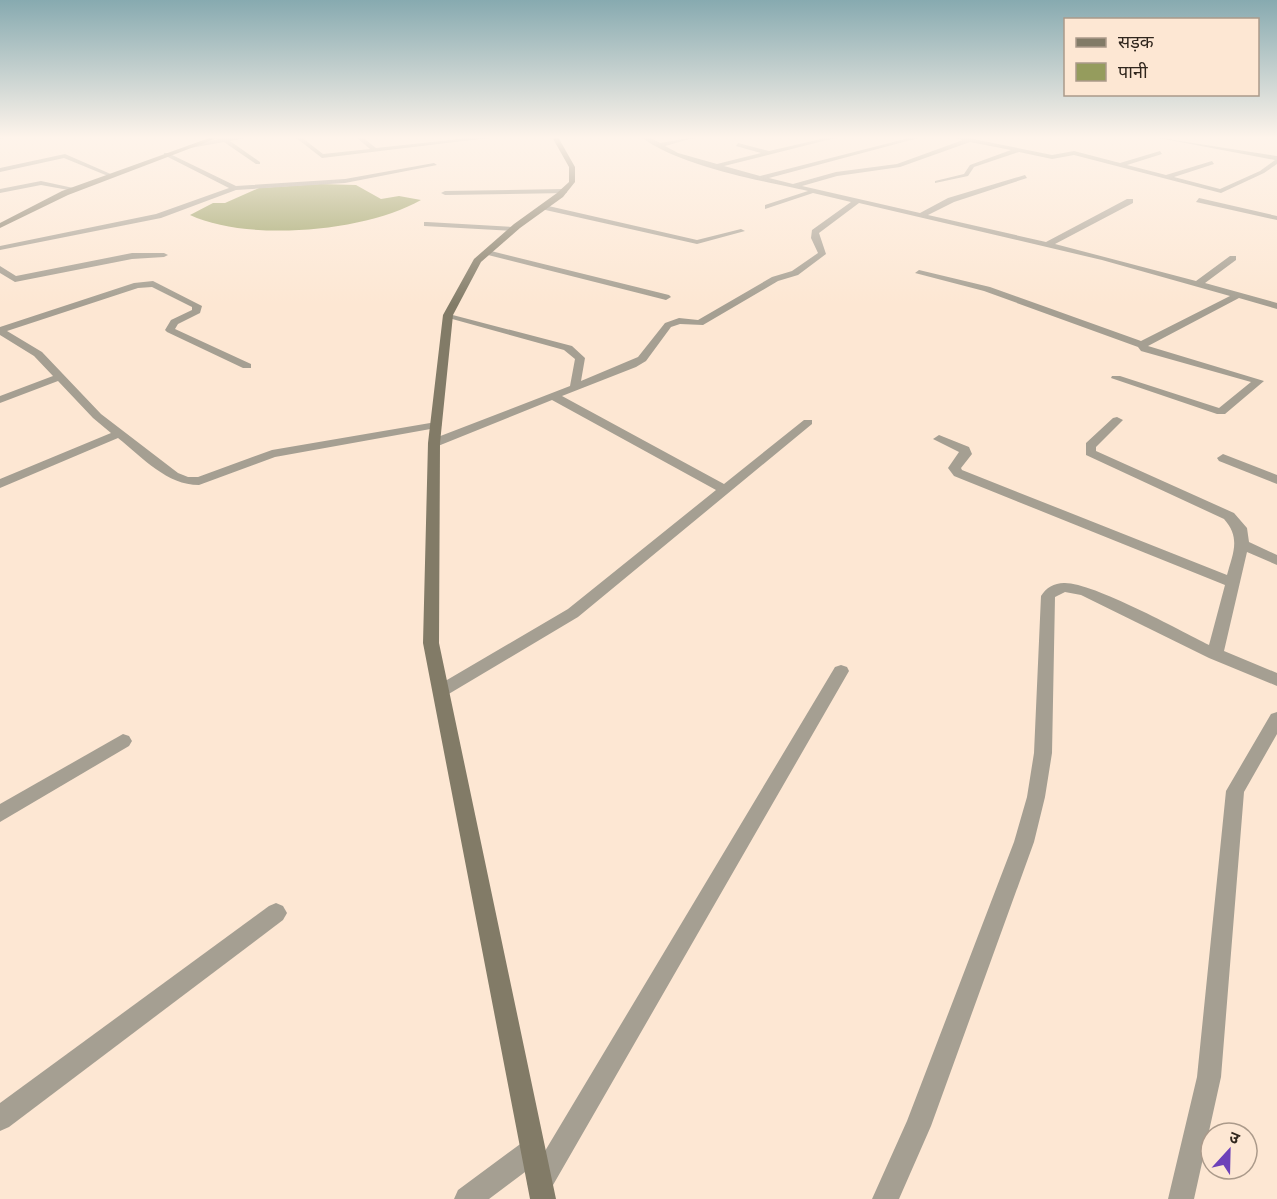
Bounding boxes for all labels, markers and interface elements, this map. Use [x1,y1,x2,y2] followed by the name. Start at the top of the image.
[1064,18,1259,96] legend
[1118,31,1155,53] text: सड़क
[1118,61,1148,83] text: पानी
[1199,1121,1259,1181] north arrow
[1227,1127,1243,1148] text: उ

